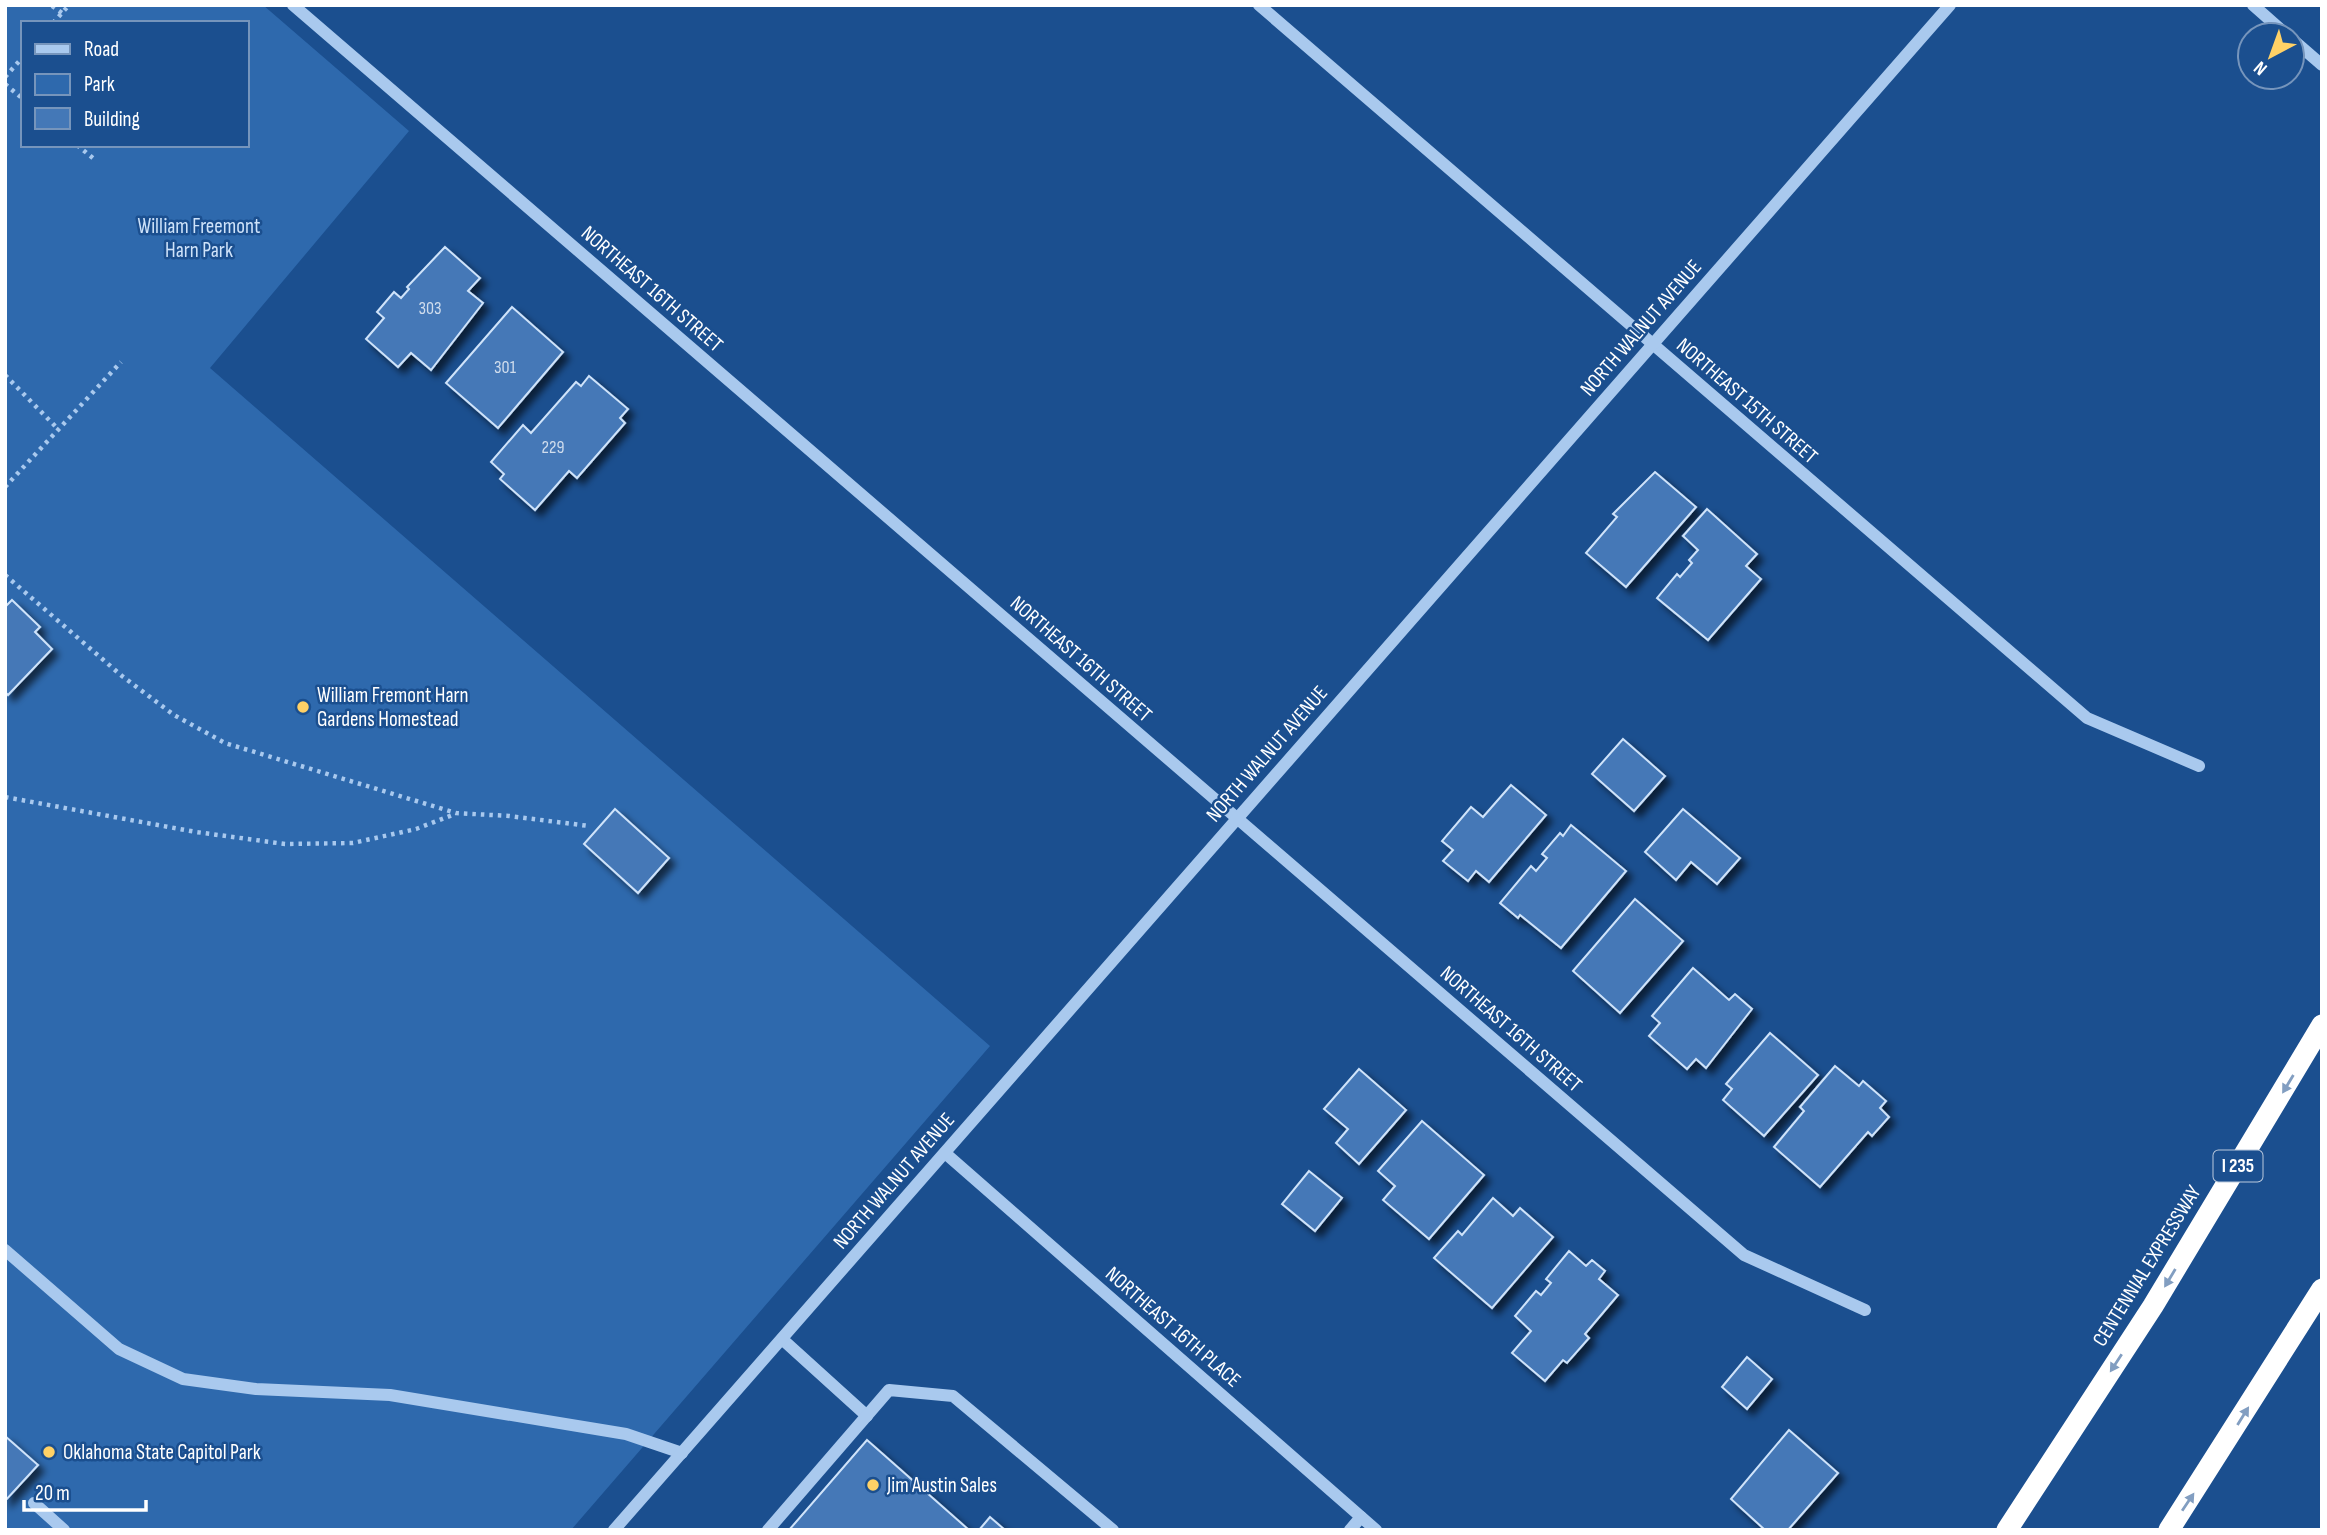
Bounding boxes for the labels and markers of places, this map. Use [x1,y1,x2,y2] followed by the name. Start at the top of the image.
[317,683,469,732] place label: William Fremont Harn Gardens Homestead
[295,699,311,715] marker: William Fremont Harn Gardens Homestead
[63,1440,261,1465] place label: Oklahoma State Capitol Park
[41,1444,57,1460] marker: Oklahoma State Capitol Park
[886,1473,997,1498] place label: Jim Austin Sales
[865,1477,881,1493] marker: Jim Austin Sales

